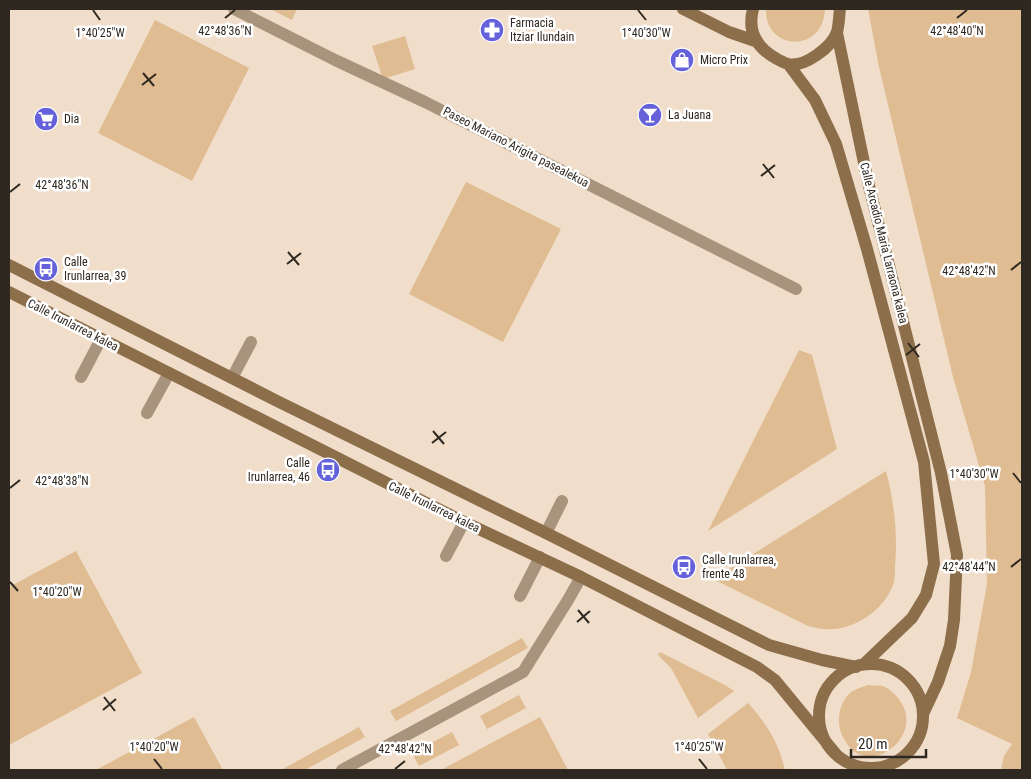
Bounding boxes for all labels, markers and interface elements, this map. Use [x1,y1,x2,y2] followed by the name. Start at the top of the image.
[510,16,575,44] place label: Farmacia Itziar Ilundain
[479,17,505,43] pharmacy icon: Farmacia Itziar Ilundain
[198,24,252,38] text: 42°48'36"N
[930,24,984,38] text: 42°48'40"N
[75,26,125,40] text: 1°40'25"W
[621,26,671,40] text: 1°40'30"W
[669,47,695,73] shop icon: Micro Prix
[700,53,748,67] place label: Micro Prix
[637,102,663,128] bar icon: La Juana
[441,104,591,190] street label: Paseo Mariano Arigita pasealekua
[33,106,59,132] supermarket icon: Dia
[668,108,711,122] place label: La Juana
[64,112,80,126] place label: Dia
[857,161,911,325] street label: Calle Arcadio María Larraona kalea
[35,178,89,192] text: 42°48'36"N
[64,255,126,283] place label: Calle Irunlarrea, 39
[33,256,59,282] bus stop icon: Calle Irunlarrea, 39
[942,264,996,278] text: 42°48'42"N
[25,296,121,354] street label: Calle Irunlarrea kalea
[248,456,310,484] place label: Calle Irunlarrea, 46
[315,457,341,483] bus stop icon: Calle Irunlarrea, 46
[949,467,999,481] text: 1°40'30"W
[35,474,89,488] text: 42°48'38"N
[386,479,482,535] street label: Calle Irunlarrea kalea
[702,553,776,581] place label: Calle Irunlarrea, frente 48
[671,554,697,580] bus stop icon: Calle Irunlarrea, frente 48
[942,560,996,574] text: 42°48'44"N
[32,585,82,599] text: 1°40'20"W
[851,726,926,758] scale bar
[858,735,888,753] text: 20 m
[129,740,179,754] text: 1°40'20"W
[674,740,724,754] text: 1°40'25"W
[378,742,432,756] text: 42°48'42"N

